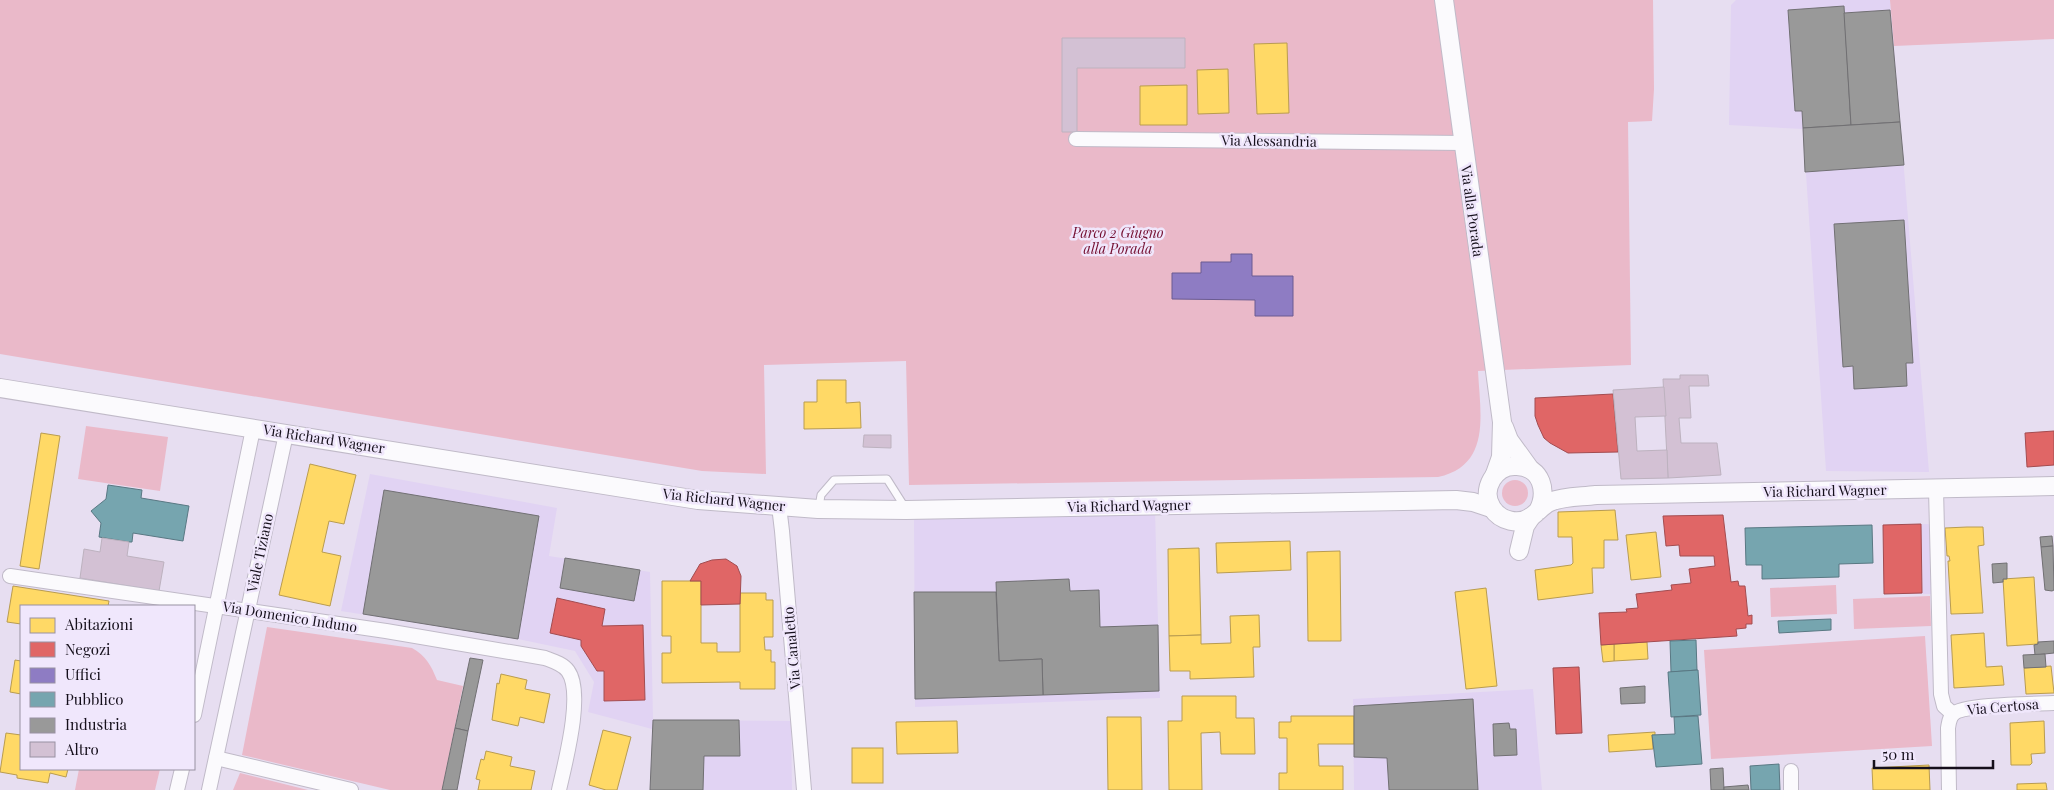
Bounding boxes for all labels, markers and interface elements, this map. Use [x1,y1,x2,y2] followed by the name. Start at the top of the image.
[1220,130,1317,151] street label: Via Alessandria
[1457,163,1488,258] street label: Via alla Porada
[1071,223,1164,258] park label: Parco 2 Giugno alla Porada
[261,419,387,458] street label: Via Richard Wagner
[1762,480,1887,501] street label: Via Richard Wagner
[661,484,787,515] street label: Via Richard Wagner
[1066,495,1191,516] street label: Via Richard Wagner
[242,511,277,595] street label: Viale Tiziano
[220,596,359,637] street label: Via Domenico Induno
[20,605,195,770] legend
[778,606,805,691] street label: Via Canaletto
[64,614,134,634] text: Abitazioni
[65,639,111,659] text: Negozi
[65,664,102,684] text: Uffici
[65,689,123,709] text: Pubblico
[1965,694,2039,719] street label: Via Certosa
[65,714,128,734] text: Industria
[1874,738,1993,770] scale bar
[64,739,99,759] text: Altro
[1882,744,1915,764] text: 50 m

